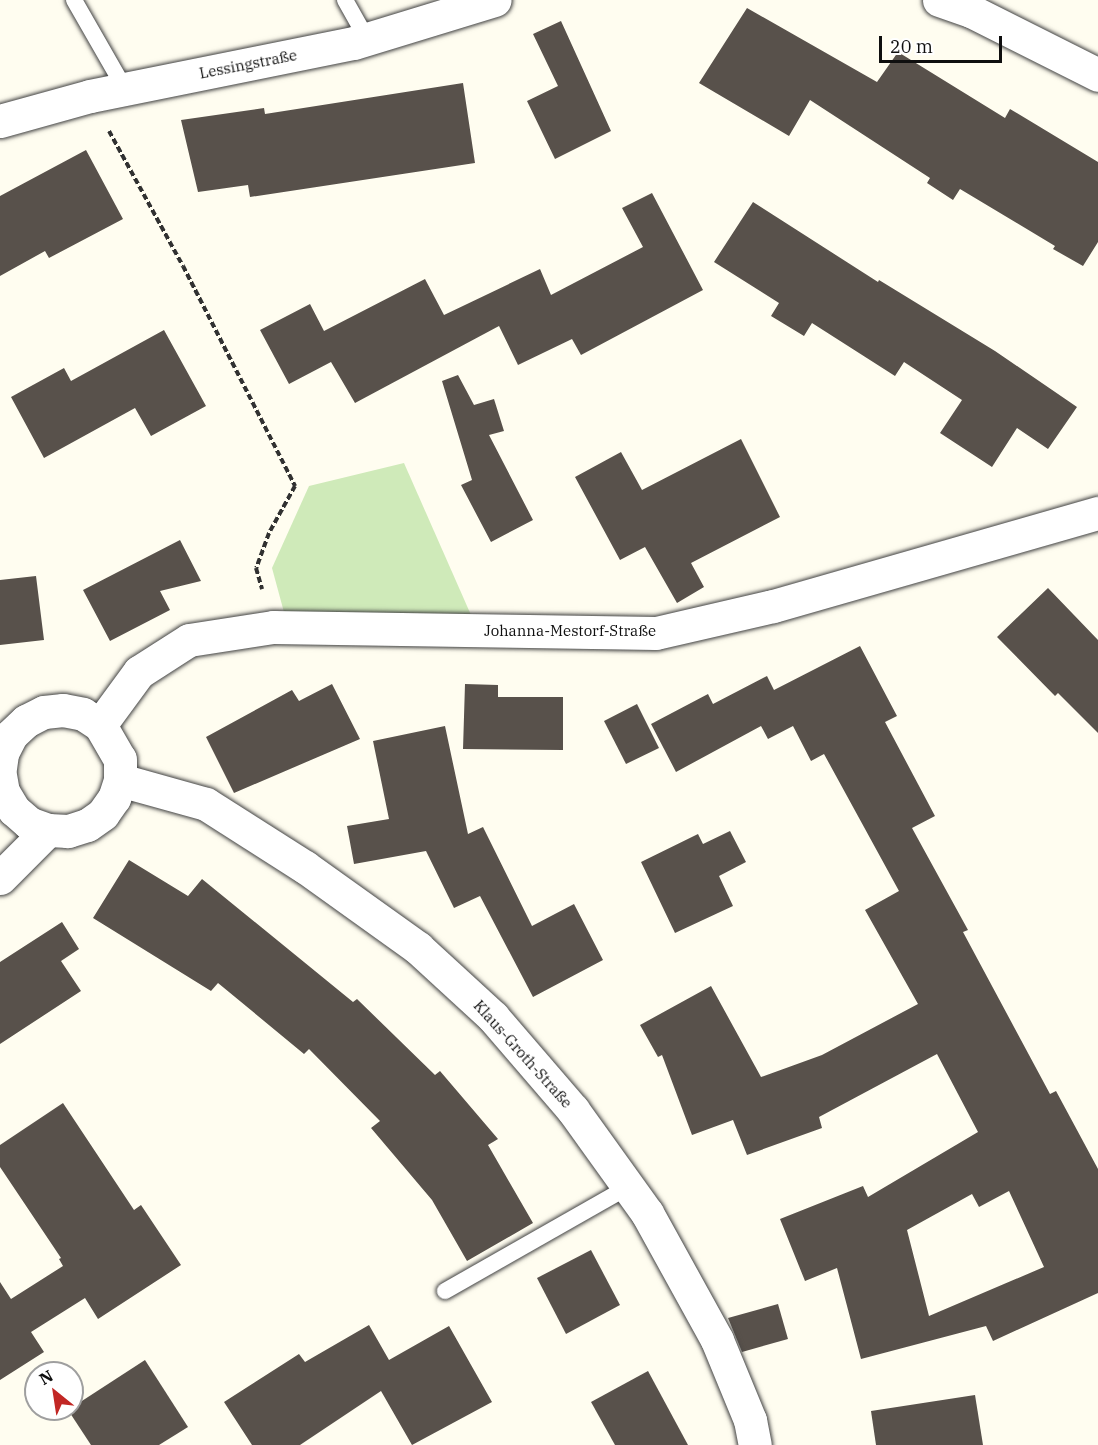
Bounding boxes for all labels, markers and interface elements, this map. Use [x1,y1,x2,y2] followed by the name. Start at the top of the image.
[882,24,1005,62] scale bar
[890,35,933,58] text: 20 m
[198,46,298,82] street label: Lessingstraße
[484,622,656,640] street label: Johanna-Mestorf-Straße
[470,996,576,1112] street label: Klaus-Groth-Straße
[24,1361,84,1421] north arrow
[36,1365,56,1389] text: N

